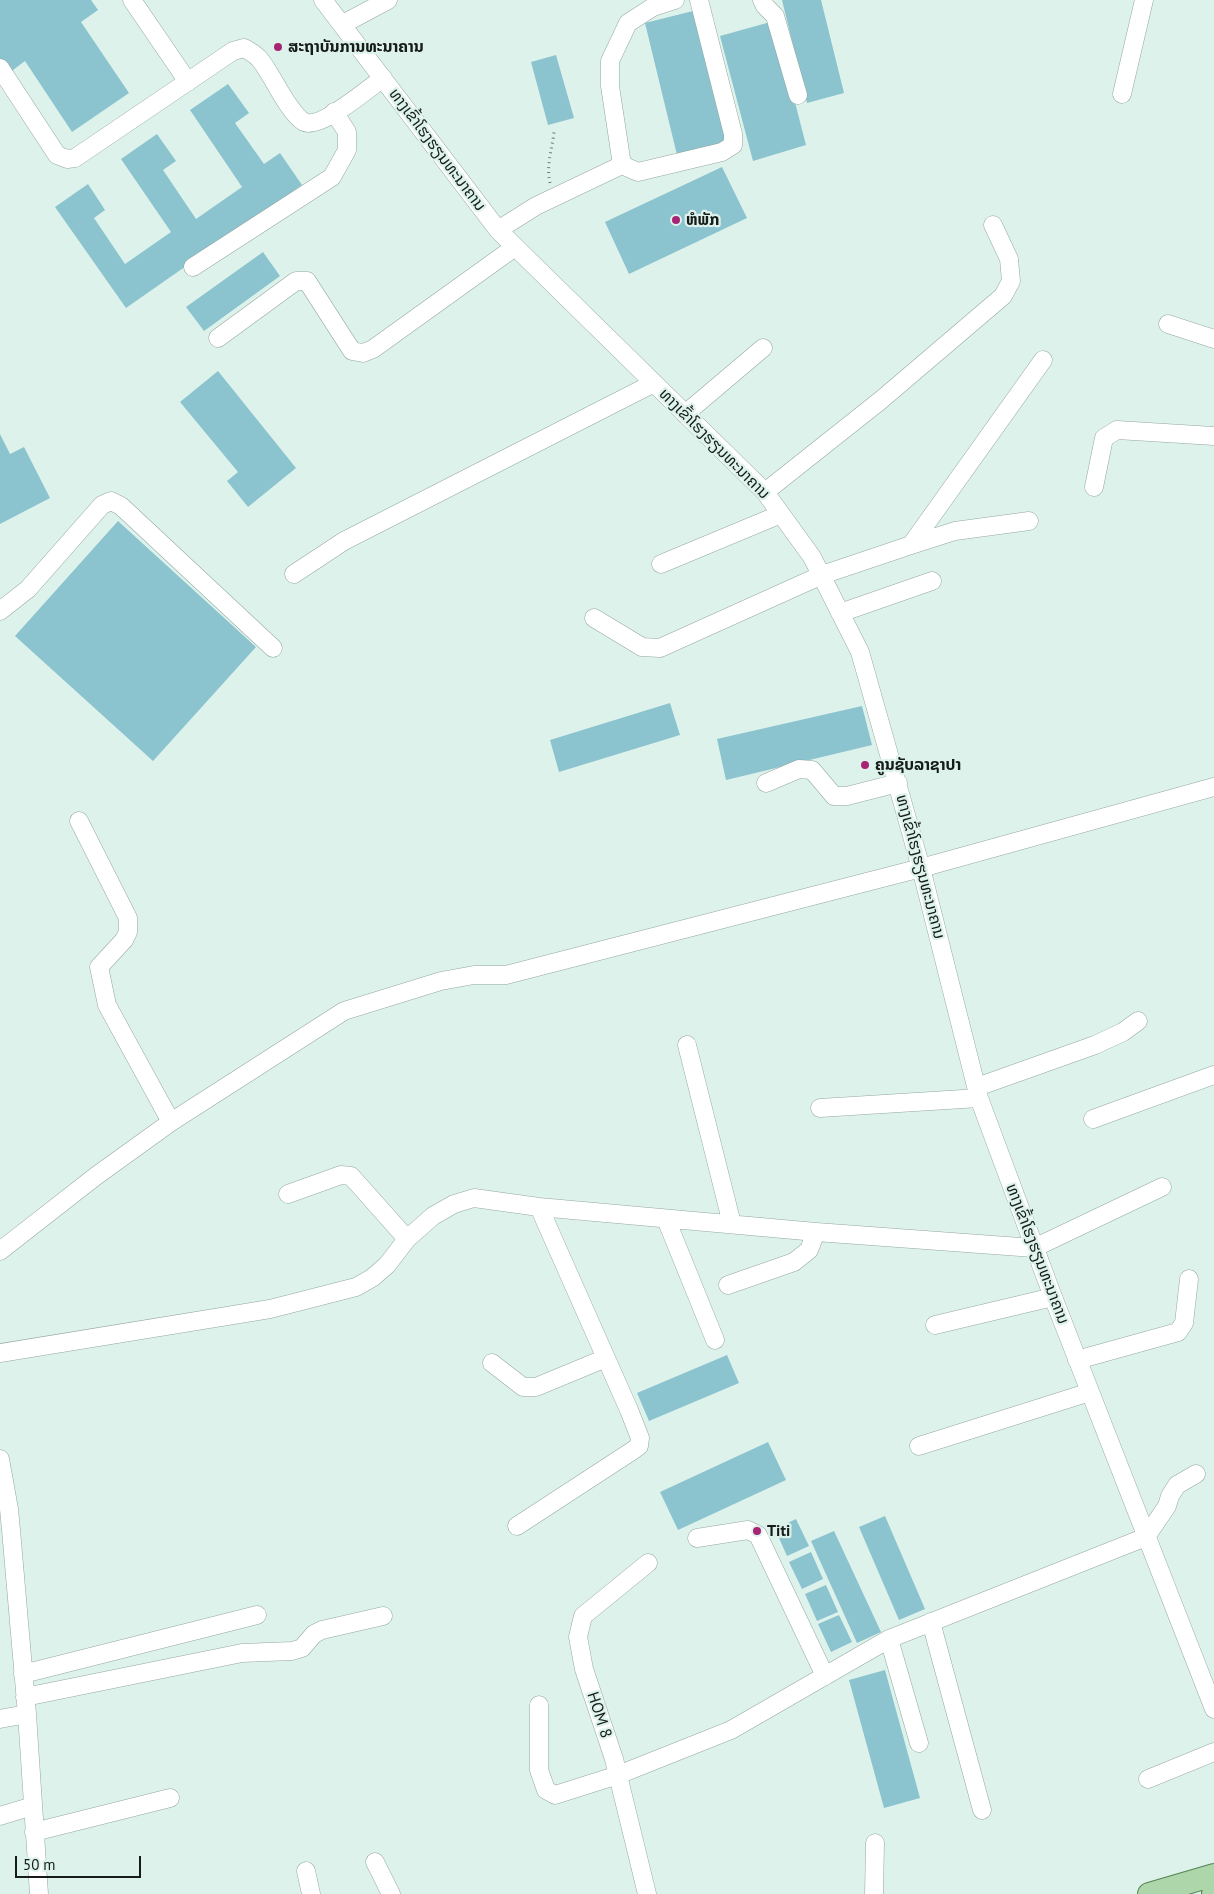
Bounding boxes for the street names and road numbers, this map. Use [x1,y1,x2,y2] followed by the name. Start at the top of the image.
[385,85,489,215] street label: ທາງເຂົ້າໂຮງຮຽນທະນາຄານ
[655,385,773,503] street label: ທາງເຂົ້າໂຮງຮຽນທະນາຄານ
[891,793,949,941] street label: ທາງເຂົ້າໂຮງຮຽນທະນາຄານ
[1001,1181,1073,1327] street label: ທາງເຂົ້າໂຮງຮຽນທະນາຄານ
[583,1690,615,1740] street label: HOM 8

